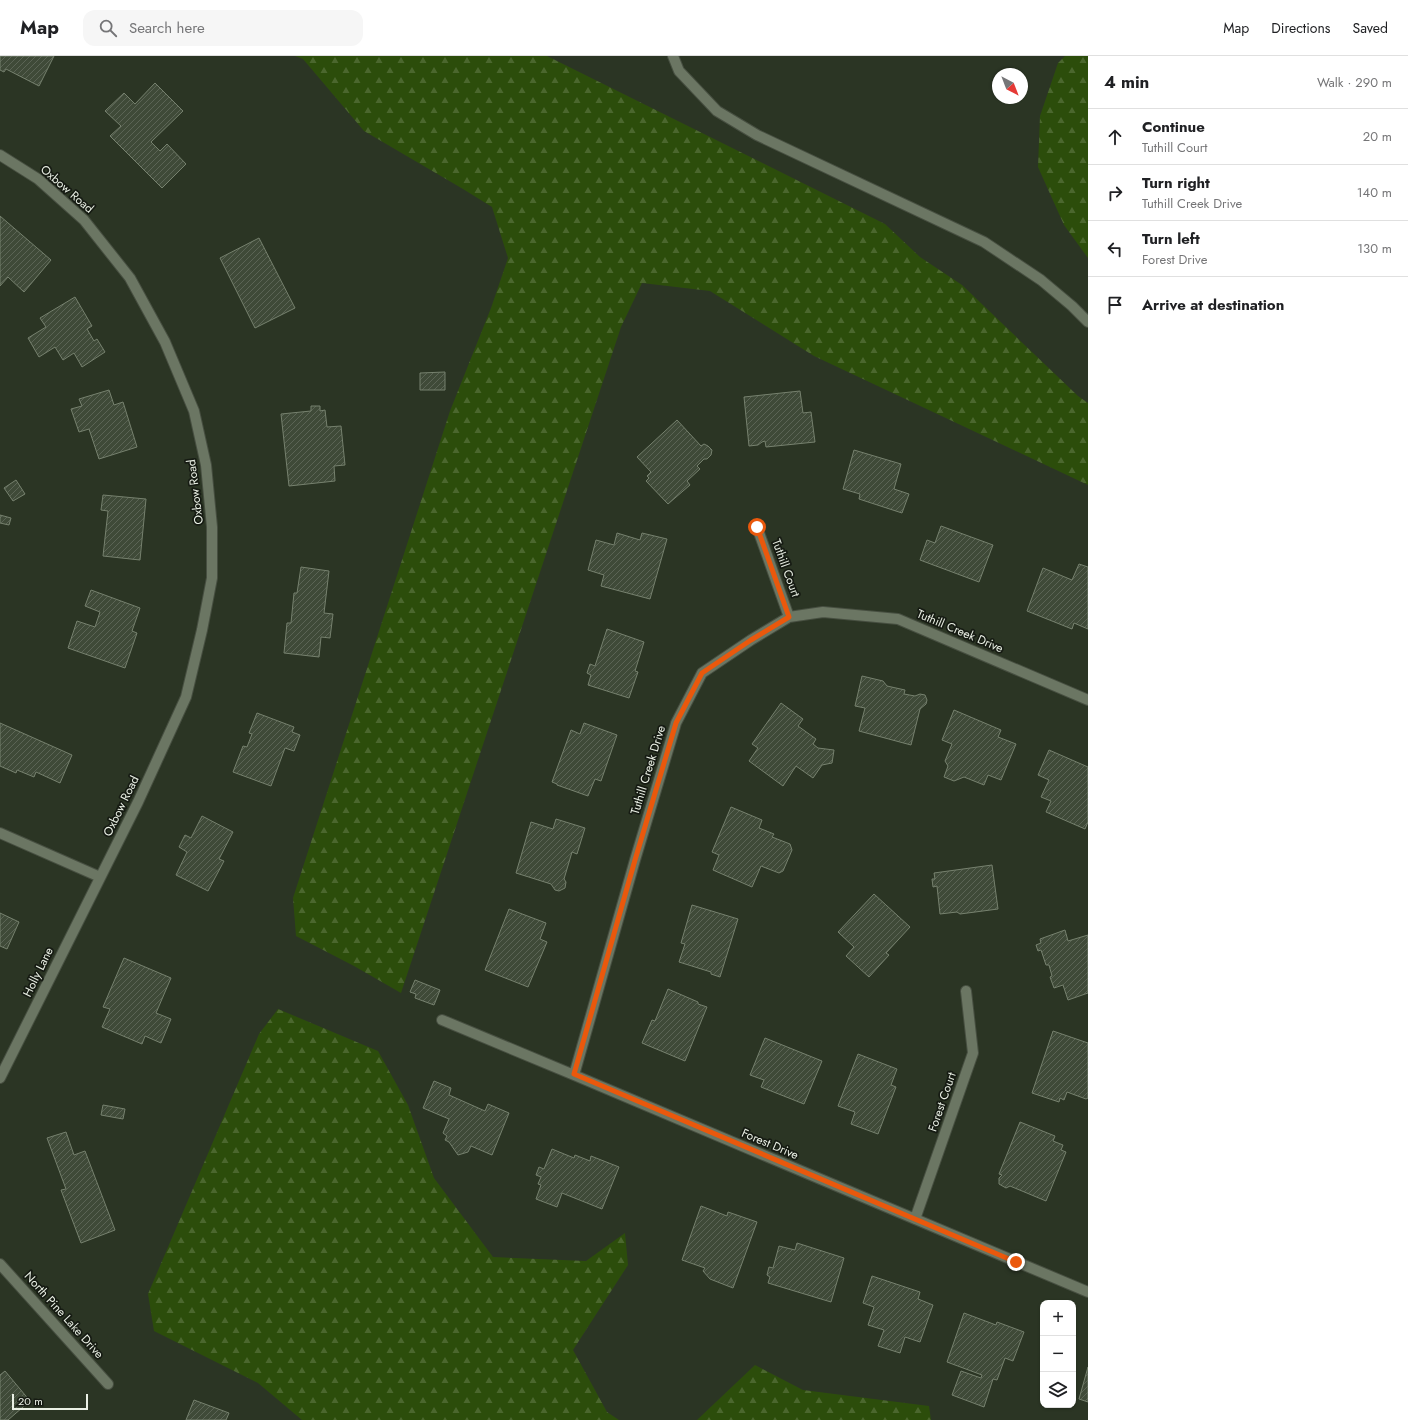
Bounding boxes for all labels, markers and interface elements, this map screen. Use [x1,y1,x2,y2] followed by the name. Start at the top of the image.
[83,10,363,46] search box
[20,14,59,41] text: Map
[97,17,119,39] icon: search
[129,17,205,39] text: Search here
[1223,18,1249,38] text: Map
[1271,18,1331,38] text: Directions
[1353,18,1388,38] text: Saved
[992,68,1028,104] north arrow
[1104,70,1149,94] text: 4 min
[1317,73,1392,92] text: Walk · 290 m
[1142,116,1205,138] text: Continue
[1104,126,1126,148] icon: ahead
[1363,127,1392,146] text: 20 m
[1142,138,1207,157] text: Tuthill Court
[36,161,98,217] street label: Oxbow Road
[1142,172,1210,194] text: Turn right
[1104,182,1126,204] icon: right
[1357,183,1392,202] text: 140 m
[1142,194,1242,213] text: Tuthill Creek Drive
[1142,228,1200,250] text: Turn left
[1104,238,1126,260] icon: left
[1357,239,1392,258] text: 130 m
[1142,250,1207,269] text: Forest Drive
[1104,294,1126,316] icon: arrive
[1142,294,1284,316] text: Arrive at destination
[182,458,208,526] street label: Oxbow Road
[748,518,766,536] route start
[767,537,805,600] street label: Tuthill Court
[914,605,1006,657] street label: Tuthill Creek Drive
[626,723,670,817] street label: Tuthill Creek Drive
[99,773,143,839] street label: Oxbow Road
[18,944,58,1000] street label: Holly Lane
[923,1070,961,1134] street label: Forest Court
[739,1124,801,1164] street label: Forest Drive
[1007,1253,1025,1271] route end
[20,1268,108,1362] street label: North Pine Lake Drive
[1040,1300,1076,1408] map controls
[1040,1300,1076,1336] button: +
[1040,1336,1076,1372] button: −
[1040,1372,1076,1408] button: layers
[12,1392,88,1411] scale bar
[18,1393,43,1409] text: 20 m

